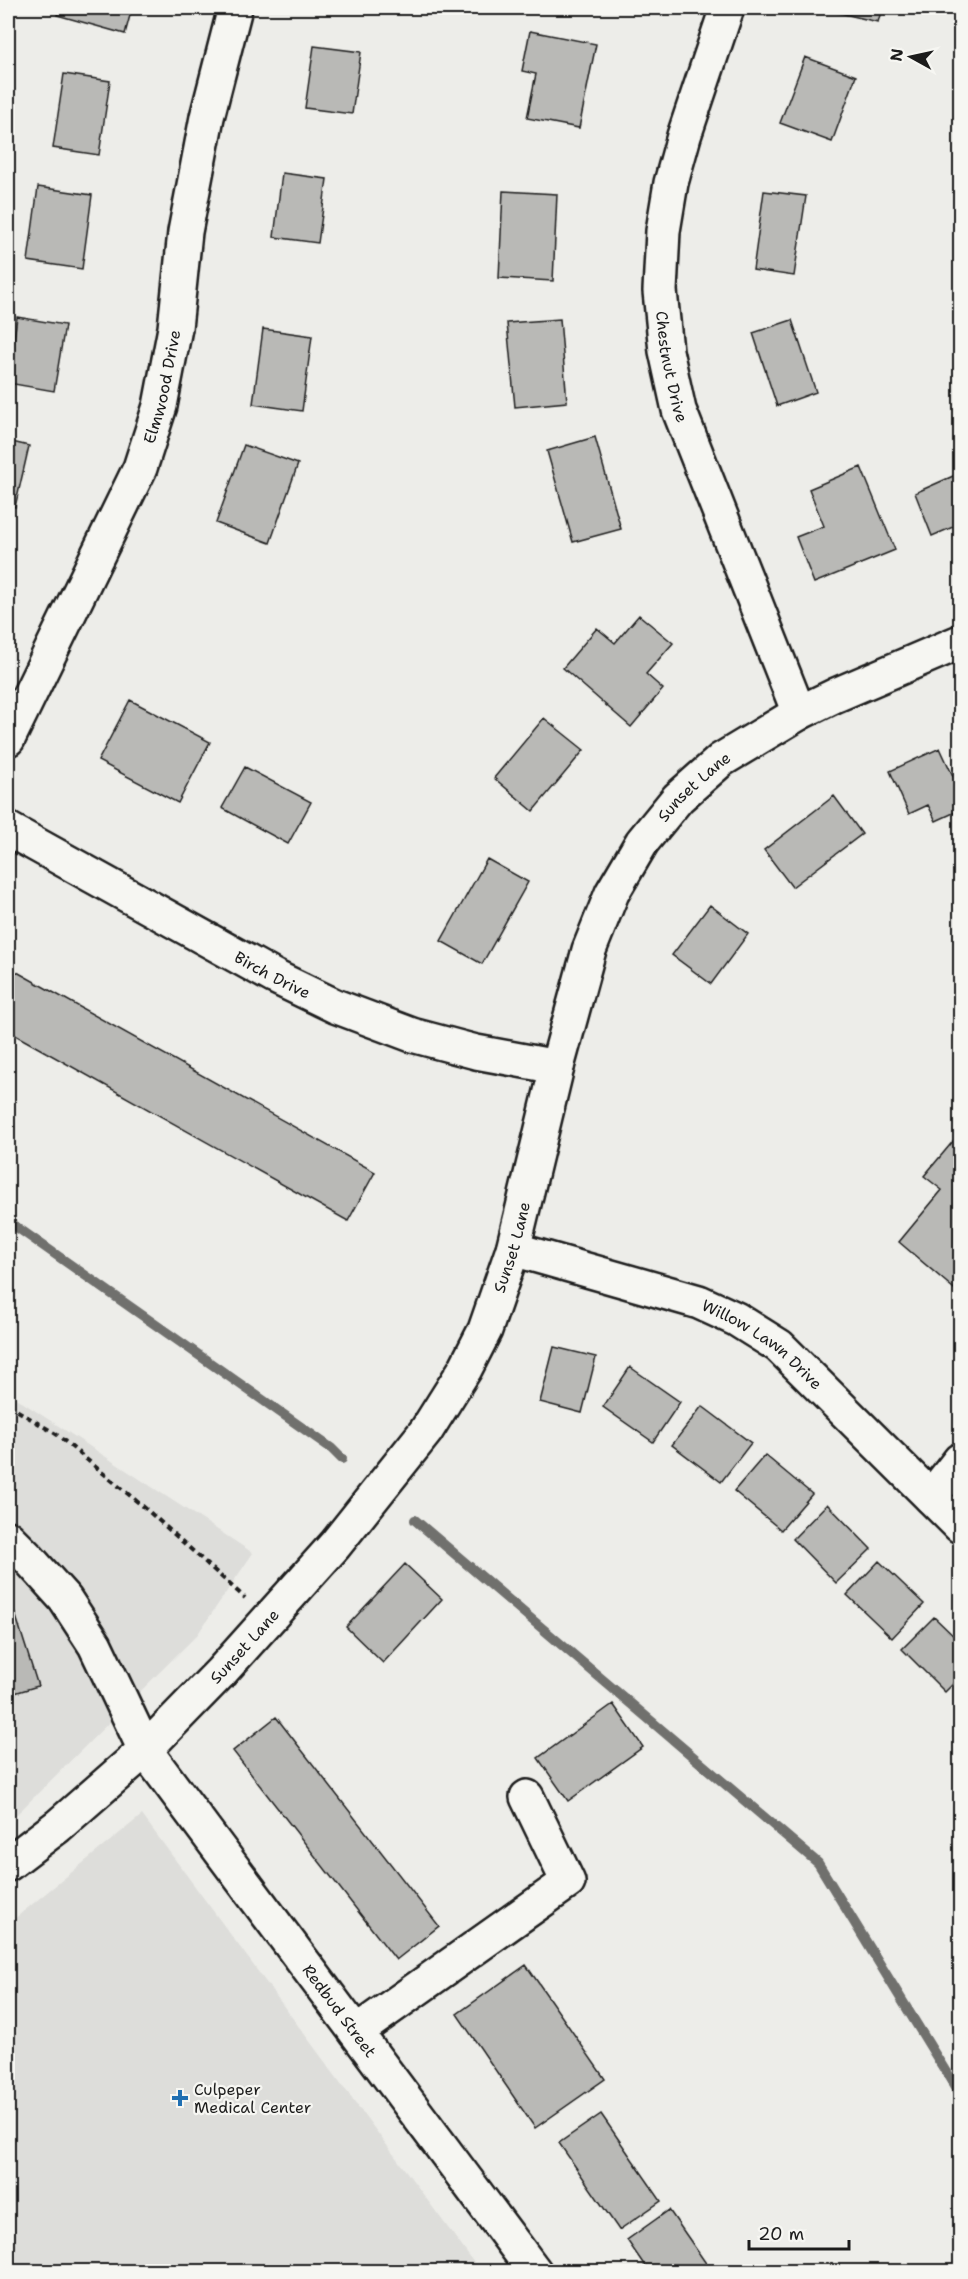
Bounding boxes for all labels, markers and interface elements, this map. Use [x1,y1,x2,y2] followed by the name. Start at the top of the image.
[881,27,941,87] north arrow
[885,47,908,63] text: N
[652,310,693,425] street label: Chestnut Drive
[138,328,185,446] street label: Elmwood Drive
[652,746,734,826] street label: Sunset Lane
[231,946,314,1003] street label: Birch Drive
[488,1200,535,1295] street label: Sunset Lane
[699,1294,827,1394] street label: Willow Lawn Drive
[205,1604,283,1688] street label: Sunset Lane
[298,1960,381,2061] street label: Redbud Street
[194,2079,311,2118] place label: Culpeper Medical Center
[171,2089,189,2107] marker: Culpeper Medical Center
[749,2213,850,2251] scale bar
[758,2222,804,2246] text: 20 m

